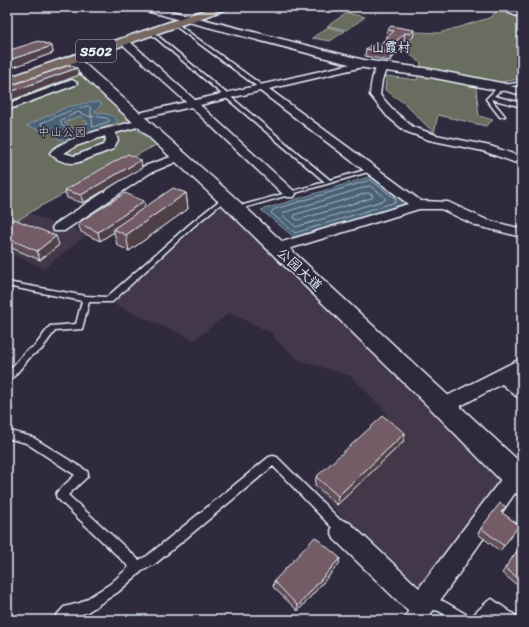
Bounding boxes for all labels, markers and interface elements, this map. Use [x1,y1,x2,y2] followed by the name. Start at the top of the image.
[371,36,411,59] district label: 山霞村
[76,40,116,62] road number: S502
[38,121,86,143] park label: 中山公园
[271,241,329,298] street label: 公园大道

